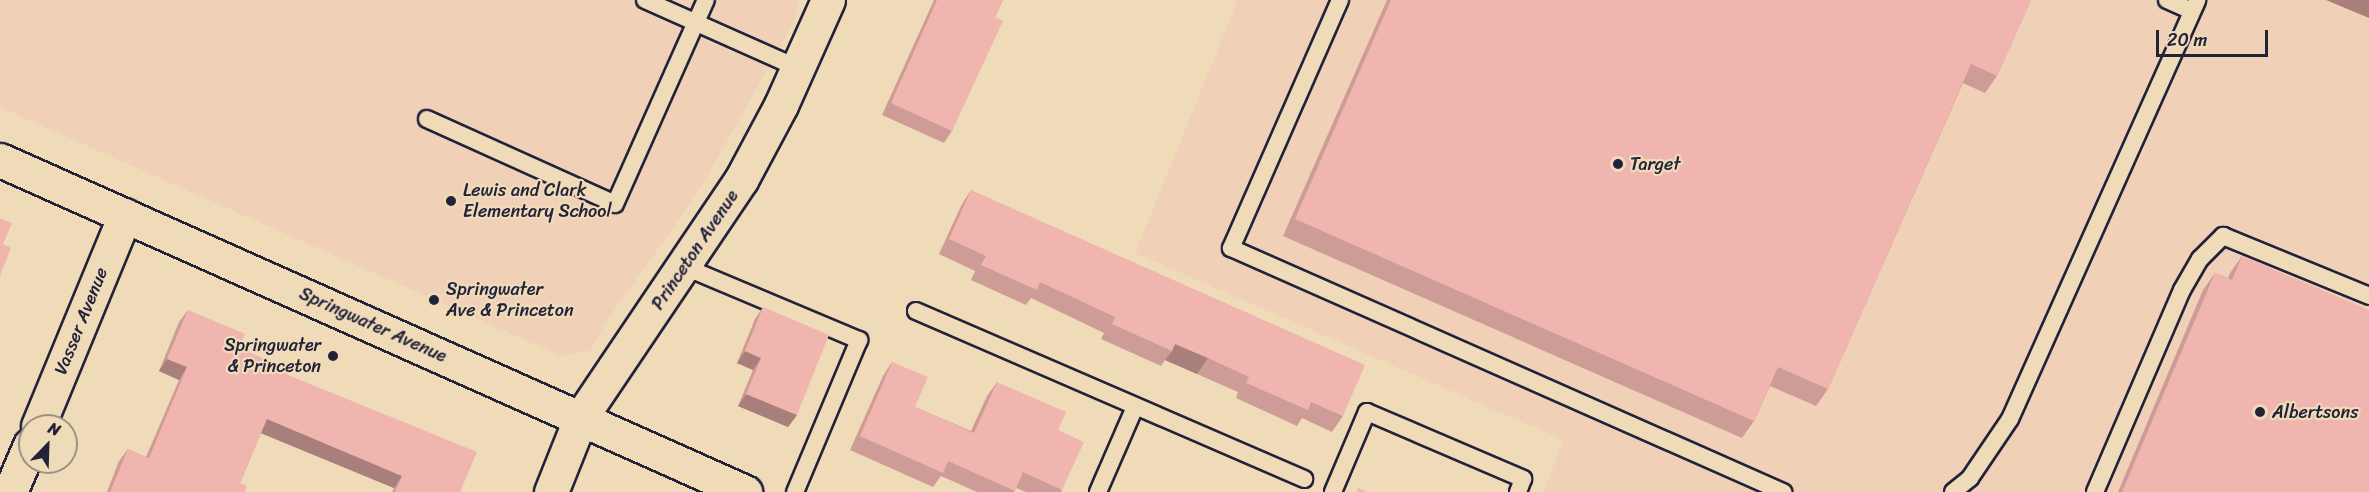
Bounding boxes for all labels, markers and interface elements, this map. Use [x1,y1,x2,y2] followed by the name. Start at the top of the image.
[2159,18,2272,56] scale bar
[2167,24,2207,56] text: 20 m
[1630,153,1680,175] place label: Target
[1611,157,1625,171] marker: Target
[463,180,612,222] place label: Lewis and Clark Elementary School
[647,186,743,314] street label: Princeton Avenue
[444,194,458,208] marker: Lewis and Clark Elementary School
[50,264,112,378] street label: Vasser Avenue
[446,279,574,322] place label: Springwater Ave & Princeton
[296,283,450,367] street label: Springwater Avenue
[427,293,441,307] marker: Springwater Ave & Princeton
[224,335,321,378] place label: Springwater & Princeton
[326,349,340,363] marker: Springwater & Princeton
[2272,401,2359,423] place label: Albertsons
[2253,405,2267,419] marker: Albertsons
[44,413,65,444] text: N
[18,414,78,474] north arrow

